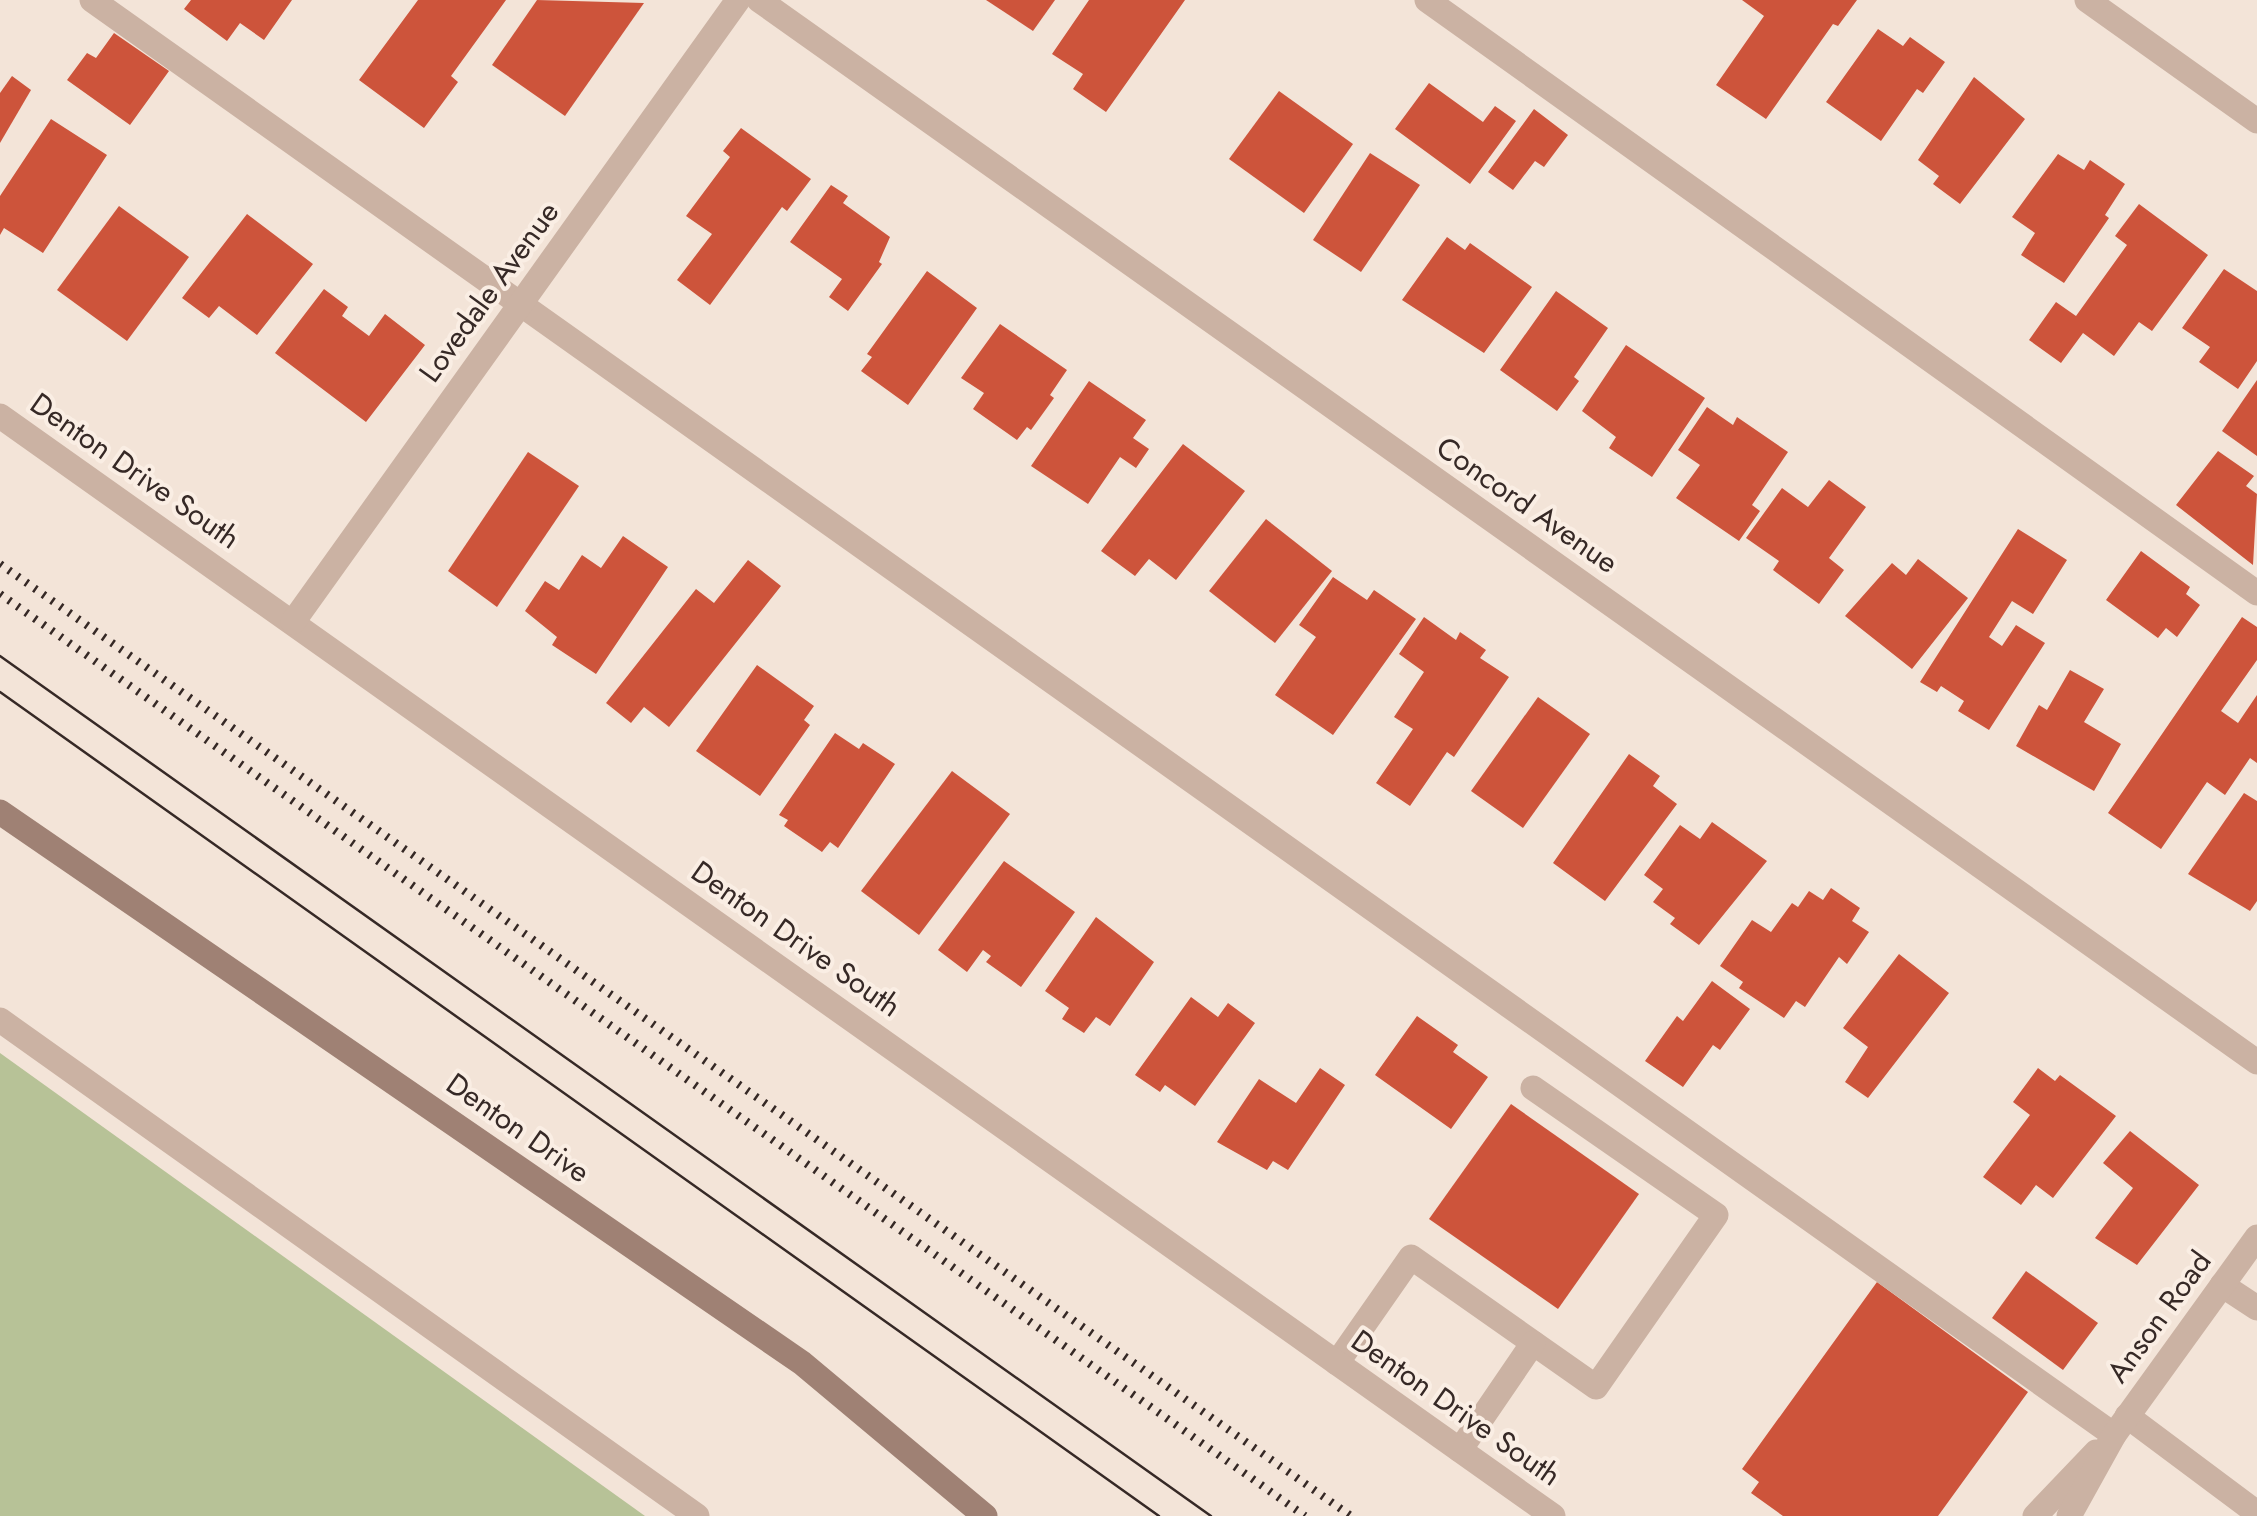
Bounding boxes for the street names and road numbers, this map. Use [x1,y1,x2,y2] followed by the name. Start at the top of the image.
[408,193,569,391] street label: Lovedale Avenue
[22,382,249,559] street label: Denton Drive South
[1428,426,1627,583] street label: Concord Avenue
[683,850,910,1027] street label: Denton Drive South
[438,1062,599,1193] street label: Denton Drive
[2096,1242,2221,1391] street label: Anson Road
[1343,1319,1570,1496] street label: Denton Drive South

